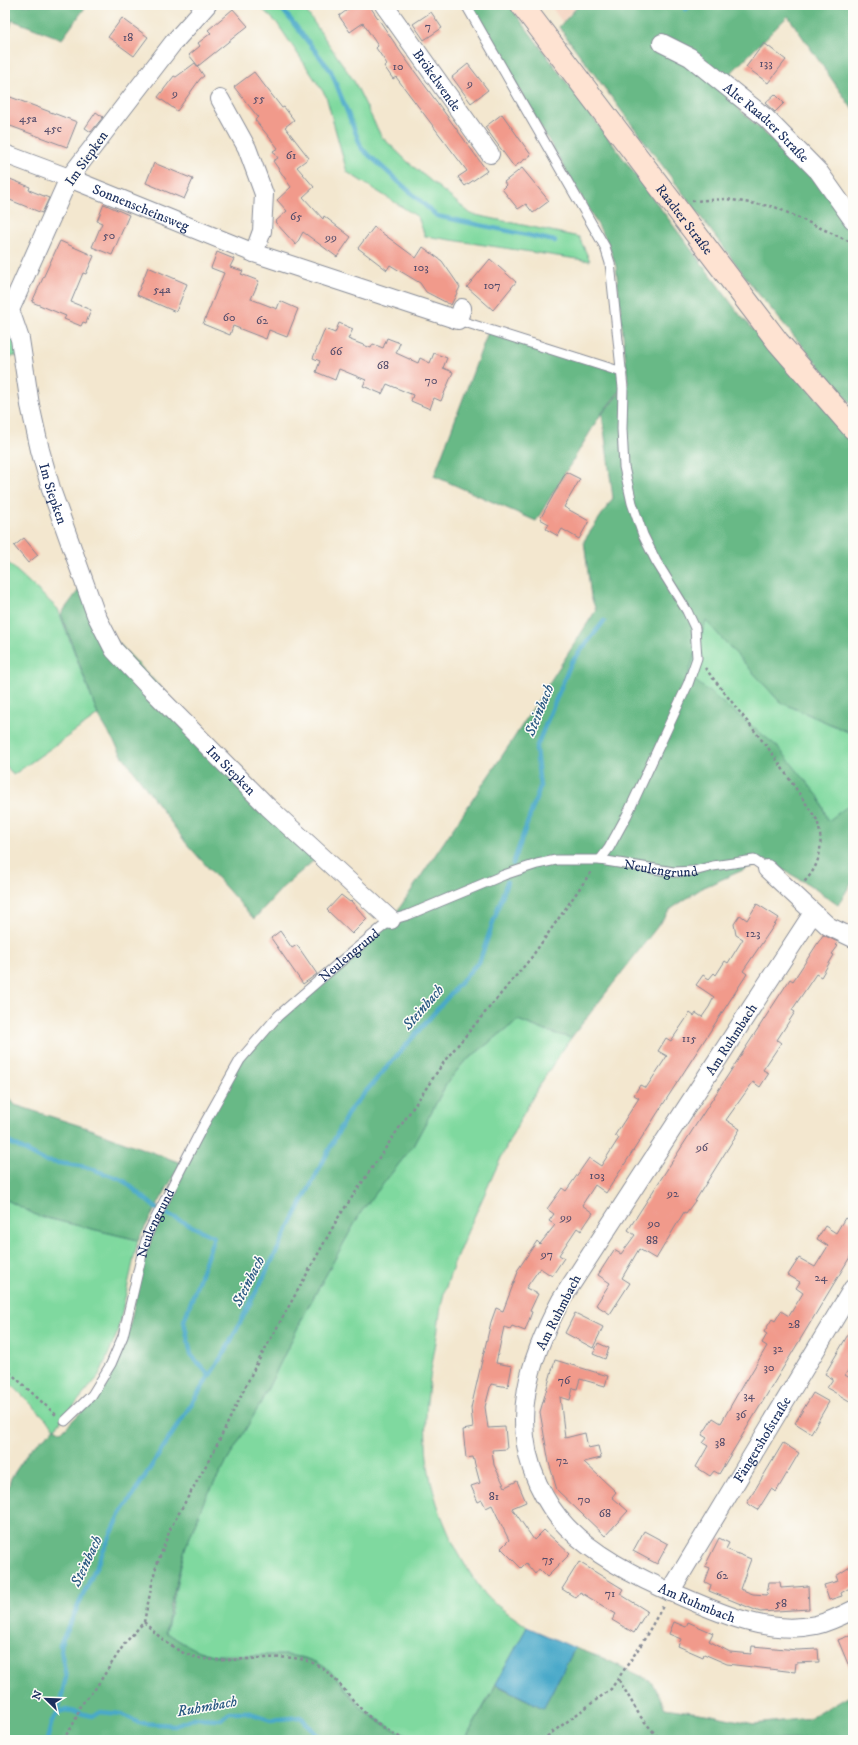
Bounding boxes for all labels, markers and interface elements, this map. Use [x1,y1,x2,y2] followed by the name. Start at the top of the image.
[425,19,431,34] house number: 7
[123,30,133,45] house number: 18
[408,46,465,115] street label: Brökelwende
[759,56,773,71] house number: 133
[393,59,403,74] house number: 10
[466,76,473,91] house number: 9
[719,79,813,167] street label: Alte Raadter Straße
[171,86,178,101] house number: 9
[253,91,265,106] house number: 55
[19,111,38,126] house number: 45a
[44,121,62,136] house number: 45c
[61,127,113,190] street label: Im Siepken
[286,148,296,163] house number: 61
[90,180,192,236] street label: Sonnenscheinsweg
[651,181,717,259] street label: Raadter Straße
[290,209,302,224] house number: 65
[103,228,115,243] house number: 50
[324,230,337,245] house number: 99
[413,260,429,275] house number: 103
[483,278,501,293] house number: 107
[153,282,172,297] house number: 54a
[223,310,235,325] house number: 60
[256,313,268,328] house number: 62
[330,344,343,359] house number: 66
[377,358,389,373] house number: 68
[425,373,437,388] house number: 70
[34,461,71,527] street label: Im Siepken
[520,681,559,740] water label: Steinbach
[202,742,260,800] street label: Im Siepken
[622,856,700,882] street label: Neulengrund
[315,925,384,986] street label: Neulengrund
[746,926,760,941] house number: 123
[398,980,448,1035] water label: Steinbach
[702,1000,762,1079] street label: Am Ruhmbach
[682,1031,696,1046] house number: 115
[695,1140,709,1155] house number: 96
[589,1168,605,1183] house number: 103
[133,1186,179,1260] street label: Neulengrund
[666,1186,679,1201] house number: 92
[559,1210,572,1225] house number: 99
[647,1216,660,1231] house number: 90
[646,1233,658,1248] house number: 88
[540,1247,553,1262] house number: 97
[227,1253,269,1311] water label: Steinbach
[815,1270,828,1285] house number: 24
[532,1271,586,1353] street label: Am Ruhmbach
[788,1317,800,1332] house number: 28
[773,1341,783,1356] house number: 32
[764,1360,774,1375] house number: 30
[558,1373,571,1388] house number: 76
[743,1388,756,1403] house number: 34
[730,1393,796,1486] street label: Fängershofstraße
[736,1407,747,1422] house number: 36
[715,1435,725,1450] house number: 38
[556,1453,568,1468] house number: 72
[489,1489,499,1504] house number: 81
[578,1492,590,1507] house number: 70
[599,1506,611,1521] house number: 68
[66,1532,107,1591] water label: Steinbach
[542,1552,554,1567] house number: 75
[716,1568,728,1583] house number: 62
[655,1579,738,1627] street label: Am Ruhmbach
[605,1586,615,1601] house number: 71
[775,1596,787,1611] house number: 58
[26,1679,66,1719] north arrow
[30,1689,46,1702] text: N
[175,1692,239,1721] water label: Ruhmbach

